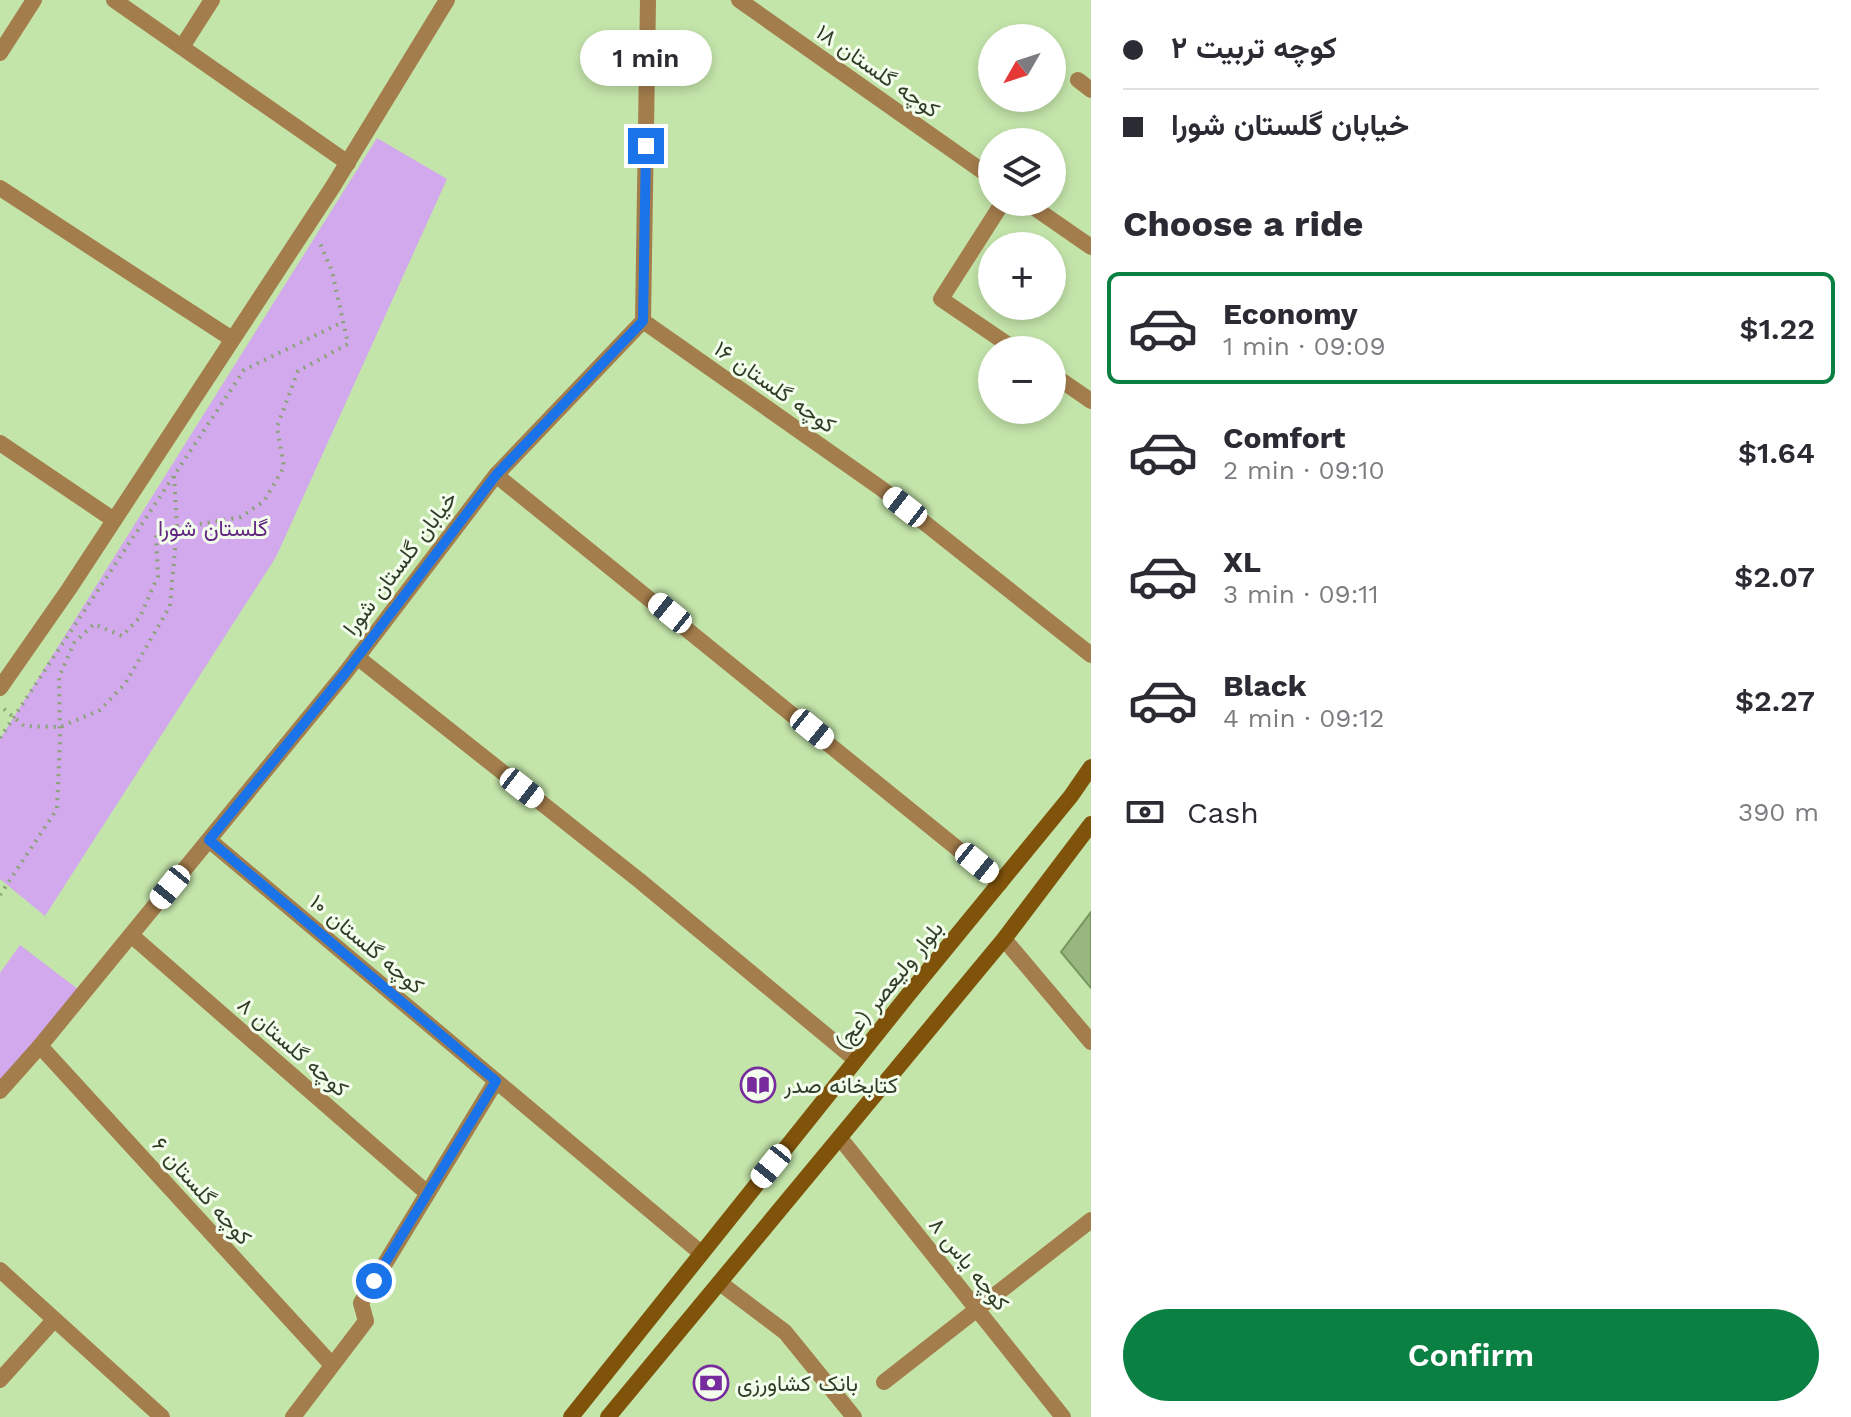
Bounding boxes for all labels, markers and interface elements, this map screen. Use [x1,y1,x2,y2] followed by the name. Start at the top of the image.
[811,19,945,124] street label: کوچه گلستان ۱۸
[978,24,1066,112] north arrow
[978,24,1066,424] map controls
[580,30,712,86] callout: 1 min
[1171,30,1337,65] text: کوچه تربیت ۲
[613,43,679,73] text: 1 min
[1171,107,1409,142] text: خیابان گلستان شورا
[628,128,664,164] route end
[978,128,1066,216] button: layers
[1123,203,1363,245] text: Choose a ride
[978,232,1066,320] button: +
[1127,292,1199,364] icon: car
[1223,296,1358,331] text: Economy
[1740,311,1815,346] text: $1.22
[1223,331,1386,361] text: 1 min · 09:09
[708,336,841,440] street label: کوچه گلستان ۱۶
[978,336,1066,424] button: −
[1127,416,1199,488] icon: car
[1223,420,1345,455] text: Comfort
[1738,435,1815,470] text: $1.64
[1223,455,1385,485] text: 2 min · 09:10
[879,483,931,531] car
[338,486,463,640] street label: خیابان گلستان شورا
[158,516,268,542] park label: گلستان شورا
[1127,540,1199,612] icon: car
[1223,544,1261,579] text: XL
[1734,559,1815,594] text: $2.07
[1223,579,1379,609] text: 3 min · 09:11
[644,589,696,637] car
[1127,664,1199,736] icon: car
[1223,668,1307,703] text: Black
[1735,683,1815,718] text: $2.27
[1223,703,1384,733] text: 4 min · 09:12
[786,705,838,753] car
[496,764,548,812] car
[1123,790,1167,834] icon: cash
[1187,795,1259,830] text: Cash
[1738,797,1819,827] text: 390 m
[951,839,1003,887] car
[146,861,194,913] car
[304,889,429,1000] street label: کوچه گلستان ۱۰
[830,916,950,1055] street label: بلوار ولیعصر (عج)
[231,992,353,1103] street label: کوچه گلستان ۸
[739,1066,777,1104] library icon: کتابخانه صدر
[783,1073,898,1099] place label: کتابخانه صدر
[146,1132,257,1251] street label: کوچه گلستان ۶
[747,1140,795,1192] car
[922,1213,1014,1317] street label: کوچه یاس ۸
[356,1263,392,1299] route start
[1123,1309,1819,1401] button: Confirm
[692,1364,730,1402] bank icon: بانک کشاورزی
[737,1371,858,1397] place label: بانک کشاورزی

